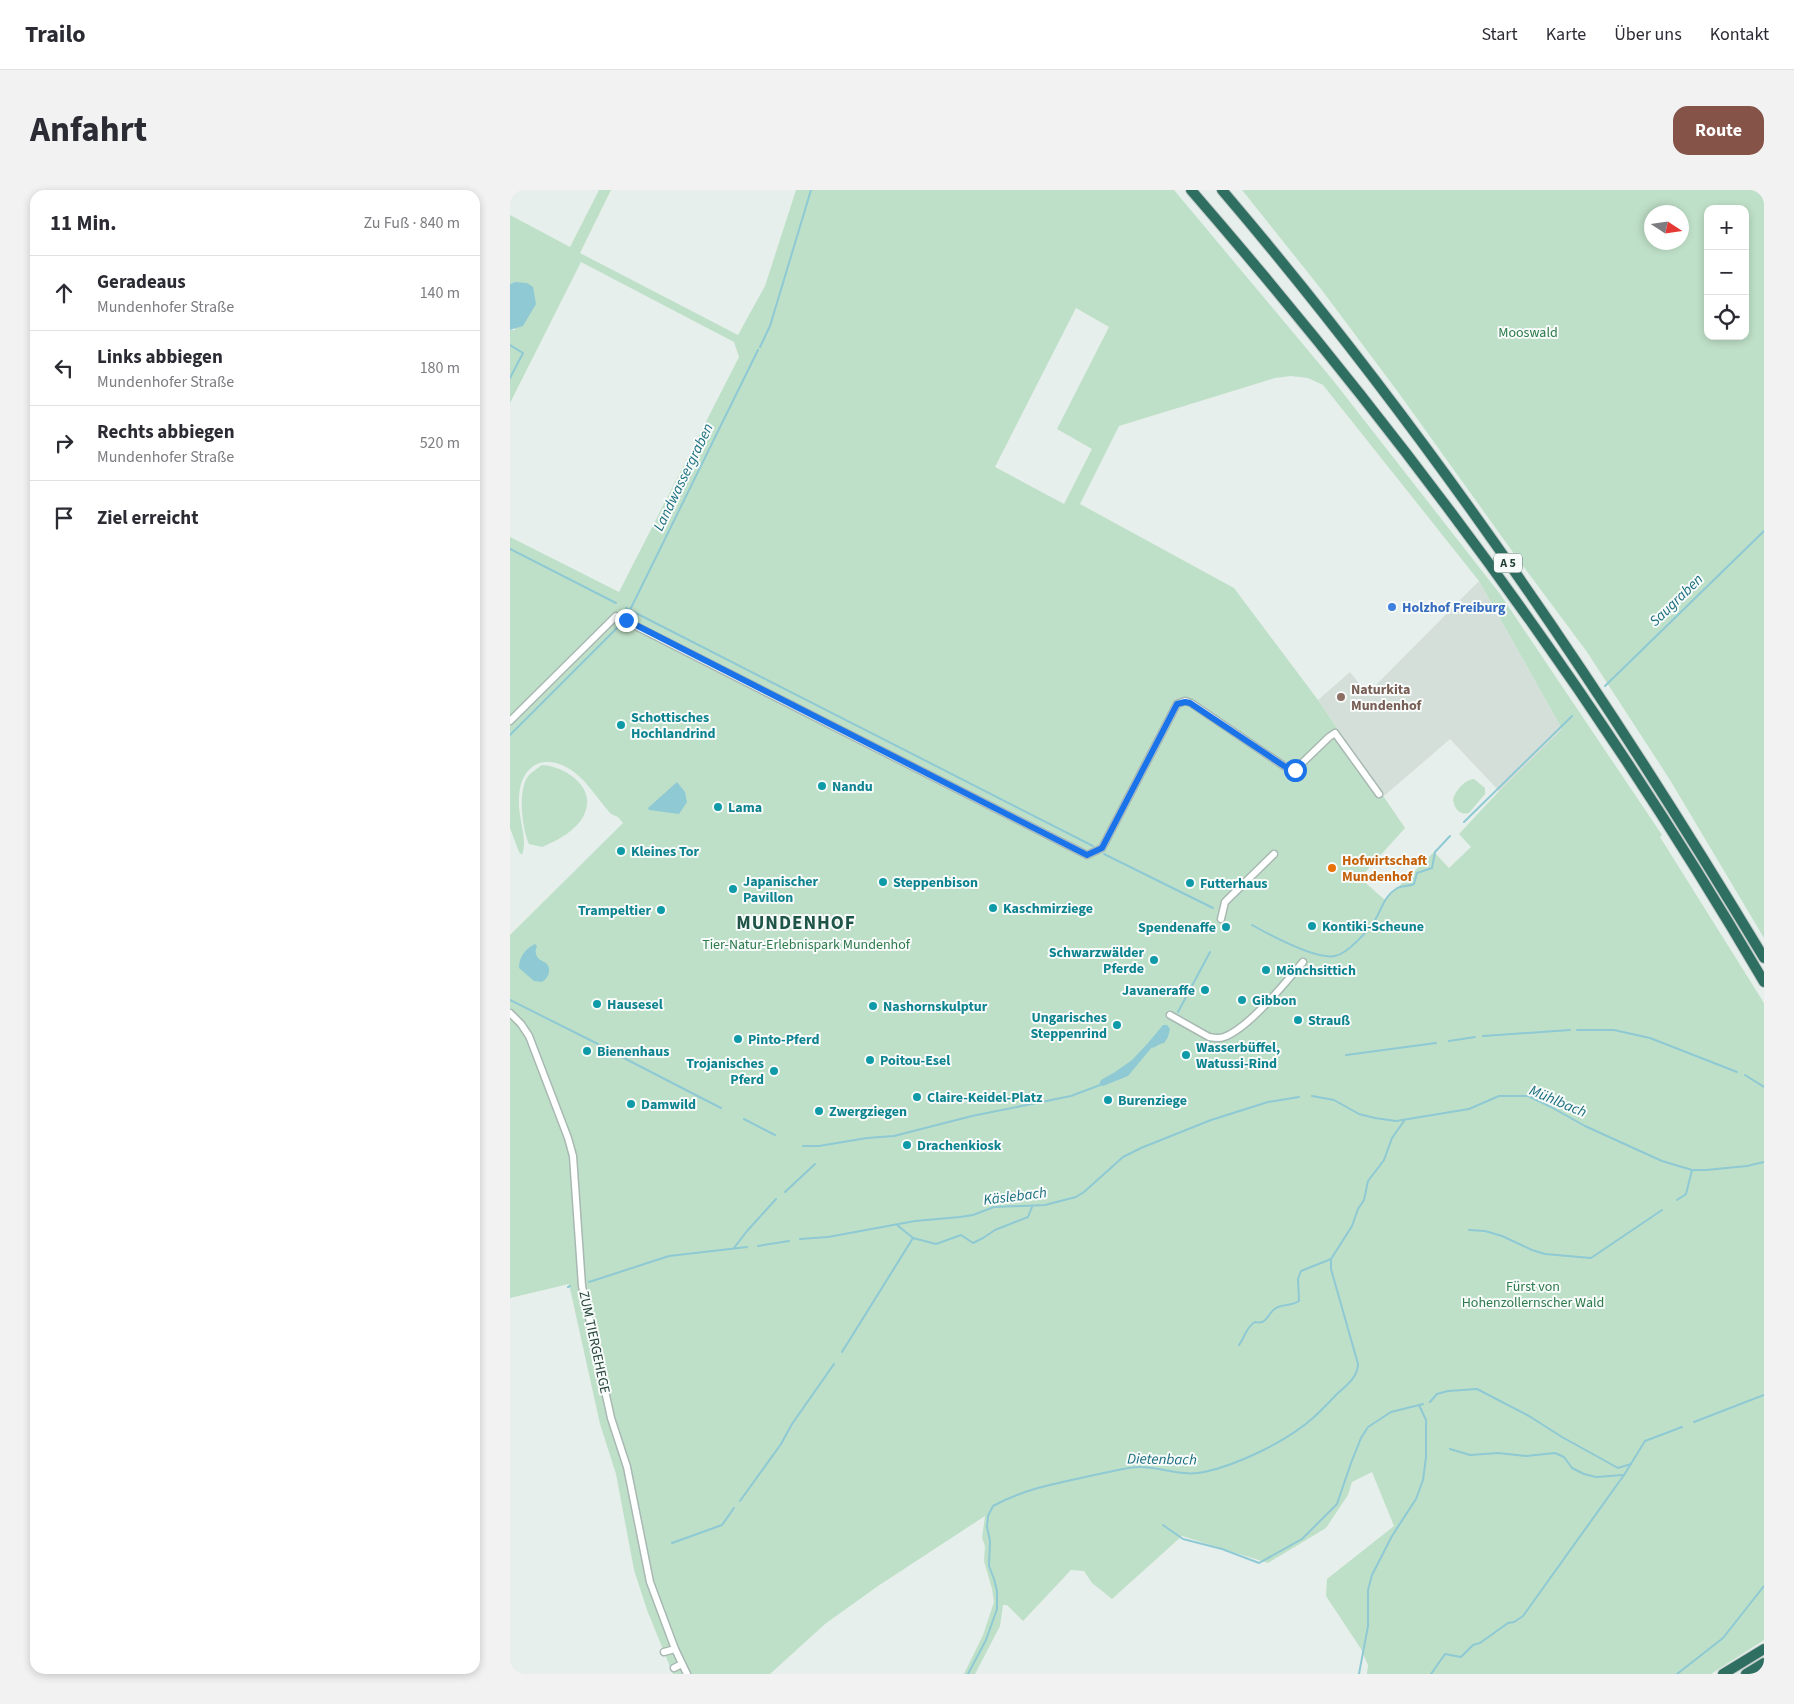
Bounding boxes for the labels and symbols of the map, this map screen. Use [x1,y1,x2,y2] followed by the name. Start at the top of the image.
[1644,205,1689,250] north arrow
[1498,323,1558,343] park label: Mooswald
[648,420,719,535] water label: Landwassergraben
[1494,553,1522,572] road number: A 5
[1645,569,1708,631] water label: Saugraben
[1402,598,1506,618] place label: Holzhof Freiburg
[1386,601,1398,613] marker: Holzhof Freiburg
[615,609,638,632] route end
[1351,680,1423,716] place label: Naturkita Mundenhof
[1335,691,1347,703] marker: Naturkita Mundenhof
[631,708,716,744] place label: Schottisches Hochlandrind
[615,719,627,731] marker: Schottisches Hochlandrind
[1284,759,1307,782] route start
[832,777,873,797] place label: Nandu
[816,780,828,792] marker: Nandu
[728,798,762,818] place label: Lama
[712,801,724,813] marker: Lama
[631,842,699,862] place label: Kleines Tor
[615,845,627,857] marker: Kleines Tor
[1342,851,1428,887] place label: Hofwirtschaft Mundenhof
[1326,862,1338,874] marker: Hofwirtschaft Mundenhof
[743,872,819,908] place label: Japanischer Pavillon
[893,873,978,893] place label: Steppenbison
[1200,874,1268,894] place label: Futterhaus
[877,876,889,888] marker: Steppenbison
[1184,877,1196,889] marker: Futterhaus
[727,883,739,895] marker: Japanischer Pavillon
[1003,899,1093,919] place label: Kaschmirziege
[578,901,651,921] place label: Trampeltier
[987,902,999,914] marker: Kaschmirziege
[655,904,667,916] marker: Trampeltier
[736,910,856,937] district label: MUNDENHOF
[1322,917,1424,937] place label: Kontiki-Scheune
[1138,918,1216,938] place label: Spendenaffe
[1306,920,1318,932] marker: Kontiki-Scheune
[1220,921,1232,933] marker: Spendenaffe
[702,935,911,955] park label: Tier-Natur-Erlebnispark Mundenhof
[1049,943,1144,979] place label: Schwarzwälder Pferde
[1148,954,1160,966] marker: Schwarzwälder Pferde
[1276,961,1356,981] place label: Mönchsittich
[1260,964,1272,976] marker: Mönchsittich
[1122,981,1195,1001] place label: Javaneraffe
[1199,984,1211,996] marker: Javaneraffe
[1252,991,1297,1011] place label: Gibbon
[1236,994,1248,1006] marker: Gibbon
[607,995,663,1015] place label: Hausesel
[883,997,988,1017] place label: Nashornskulptur
[591,998,603,1010] marker: Hausesel
[867,1000,879,1012] marker: Nashornskulptur
[1030,1008,1107,1044] place label: Ungarisches Steppenrind
[1308,1011,1350,1031] place label: Strauß
[1292,1014,1304,1026] marker: Strauß
[1111,1019,1123,1031] marker: Ungarisches Steppenrind
[748,1030,819,1050] place label: Pinto-Pferd
[732,1033,744,1045] marker: Pinto-Pferd
[1196,1038,1280,1074] place label: Wasserbüffel, Watussi-Rind
[597,1042,669,1062] place label: Bienenhaus
[581,1045,593,1057] marker: Bienenhaus
[1180,1049,1192,1061] marker: Wasserbüffel, Watussi-Rind
[880,1051,950,1071] place label: Poitou-Esel
[686,1054,764,1090] place label: Trojanisches Pferd
[864,1054,876,1066] marker: Poitou-Esel
[768,1065,780,1077] marker: Trojanisches Pferd
[1526,1080,1590,1123] water label: Mühlbach
[927,1088,1043,1108] place label: Claire-Keidel-Platz
[911,1091,923,1103] marker: Claire-Keidel-Platz
[1118,1091,1187,1111] place label: Burenziege
[1102,1094,1114,1106] marker: Burenziege
[641,1095,696,1115] place label: Damwild
[625,1098,637,1110] marker: Damwild
[829,1102,907,1122] place label: Zwergziegen
[813,1105,825,1117] marker: Zwergziegen
[917,1136,1002,1156] place label: Drachenkiosk
[901,1139,913,1151] marker: Drachenkiosk
[982,1182,1048,1211] water label: Käslebach
[1462,1277,1604,1313] park label: Fürst von Hohenzollernscher Wald
[573,1289,615,1395] street label: ZUM TIERGEHEGE
[1127,1448,1197,1471] water label: Dietenbach

